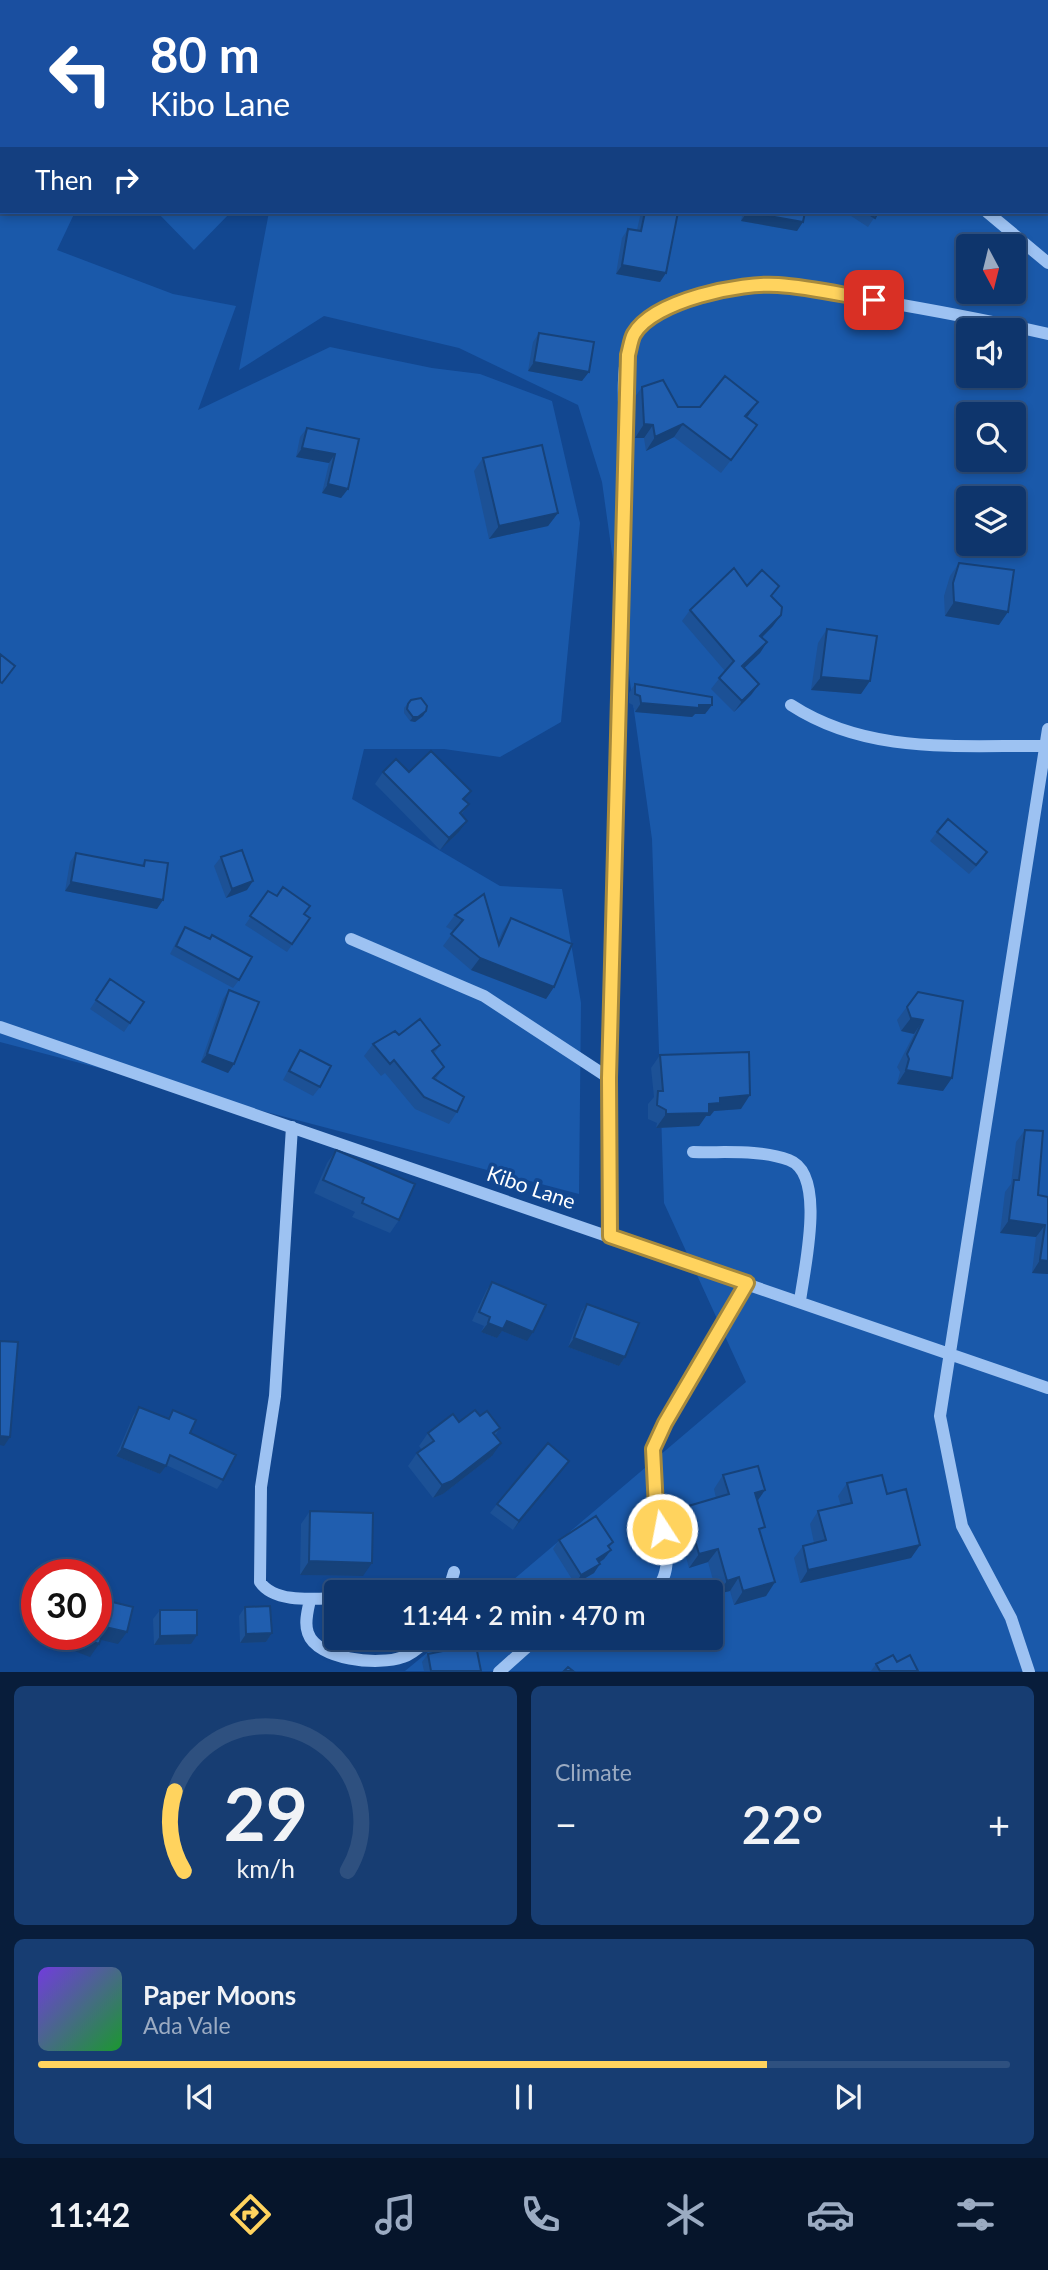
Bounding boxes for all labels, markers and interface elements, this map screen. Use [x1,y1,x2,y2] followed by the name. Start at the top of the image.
[150,25,260,83] text: 80 m
[35,28,126,119] icon: left
[150,84,290,123] text: Kibo Lane
[107,161,145,199] icon: right
[35,164,93,196] text: Then
[956,234,1026,304] north arrow
[956,234,1026,556] map controls
[844,270,904,330] pin
[855,281,893,319] icon: arrive
[956,318,1026,388] button: sound
[956,402,1026,472] button: search
[956,486,1026,556] button: layers
[484,1160,579,1213] street label: Kibo Lane
[625,1492,699,1566] position arrow
[21,1559,112,1650] speed limit sign: 30
[401,1599,646,1631] text: 11:44 · 2 min · 470 m
[555,1758,632,1786] text: Climate
[223,1770,308,1858] text: 29
[742,1793,823,1855] text: 22°
[555,1801,577,1847] text: −
[988,1801,1010,1847] text: +
[236,1853,295,1883] text: km/h
[143,1979,296,2011] text: Paper Moons
[143,2011,231,2039] text: Ada Vale
[181,2078,219,2116] icon: previous
[505,2078,543,2116] icon: pause
[829,2078,867,2116] icon: next
[226,2190,275,2239] icon: directions
[371,2190,420,2239] icon: music
[516,2190,565,2239] icon: phone
[661,2190,710,2239] icon: climate
[806,2190,855,2239] icon: car
[951,2190,1000,2239] icon: filters
[48,2195,130,2234] text: 11:42

